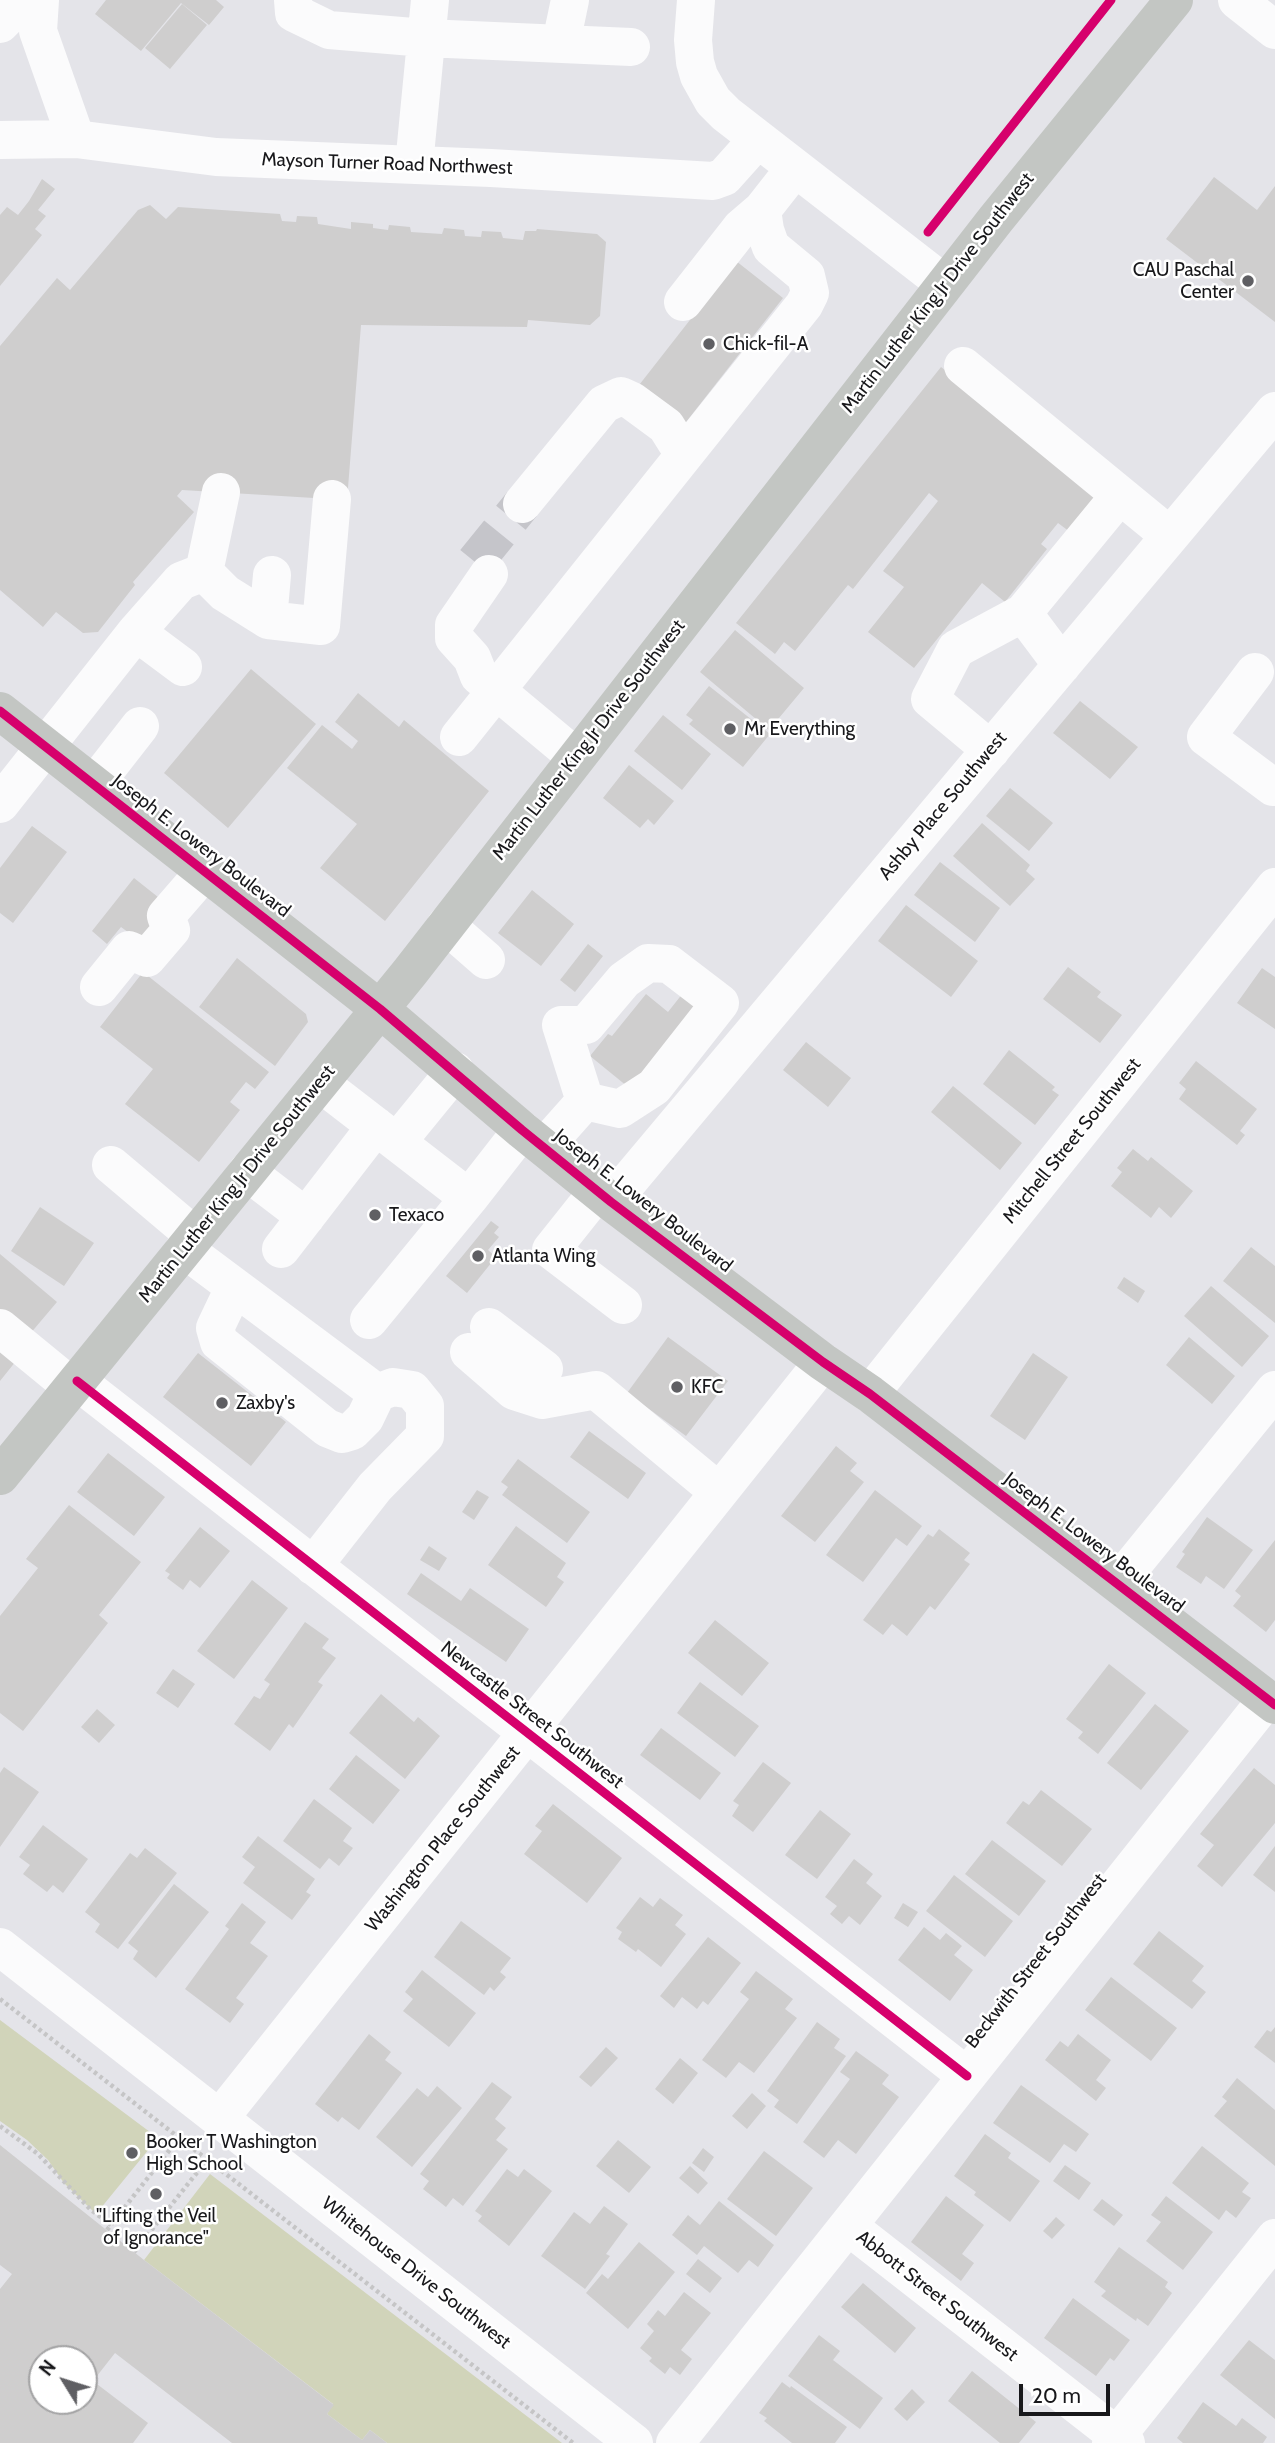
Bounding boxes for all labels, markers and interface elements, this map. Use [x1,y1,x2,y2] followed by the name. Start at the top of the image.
[261,148,513,180] street label: Mayson Turner Road Northwest
[837,168,1039,418] street label: Martin Luther King Jr Drive Southwest
[1133,259,1234,303] place label: CAU Paschal Center
[1240,273,1256,289] marker: CAU Paschal Center
[723,333,808,355] place label: Chick-fil-A
[701,336,717,352] marker: Chick-fil-A
[488,615,690,865] street label: Martin Luther King Jr Drive Southwest
[744,718,855,740] place label: Mr Everything
[722,721,738,737] marker: Mr Everything
[874,727,1012,885] street label: Ashby Place Southwest
[107,769,295,923] street label: Joseph E. Lowery Boulevard
[998,1054,1146,1228] street label: Mitchell Street Southwest
[134,1061,340,1307] street label: Martin Luther King Jr Drive Southwest
[549,1124,737,1278] street label: Joseph E. Lowery Boulevard
[389,1204,444,1226] place label: Texaco
[367,1207,383,1223] marker: Texaco
[492,1245,595,1267] place label: Atlanta Wing
[470,1248,486,1264] marker: Atlanta Wing
[691,1376,723,1398] place label: KFC
[669,1379,685,1395] marker: KFC
[236,1392,295,1414] place label: Zaxby's
[214,1395,230,1411] marker: Zaxby's
[999,1468,1189,1618] street label: Joseph E. Lowery Boulevard
[436,1637,628,1793] street label: Newcastle Street Southwest
[361,1741,525,1937] street label: Washington Place Southwest
[961,1869,1111,2053] street label: Beckwith Street Southwest
[146,2131,317,2175] place label: Booker T Washington High School
[124,2145,140,2161] marker: Booker T Washington High School
[148,2186,164,2202] marker: "Lifting the Veil of Ignorance"
[317,2192,515,2354] street label: Whitehouse Drive Southwest
[96,2205,216,2249] place label: "Lifting the Veil of Ignorance"
[852,2226,1022,2366] street label: Abbott Street Southwest
[28,2345,98,2415] north arrow
[34,2356,61,2380] text: N
[1023,2370,1114,2414] scale bar
[1032,2383,1081,2408] text: 20 m

